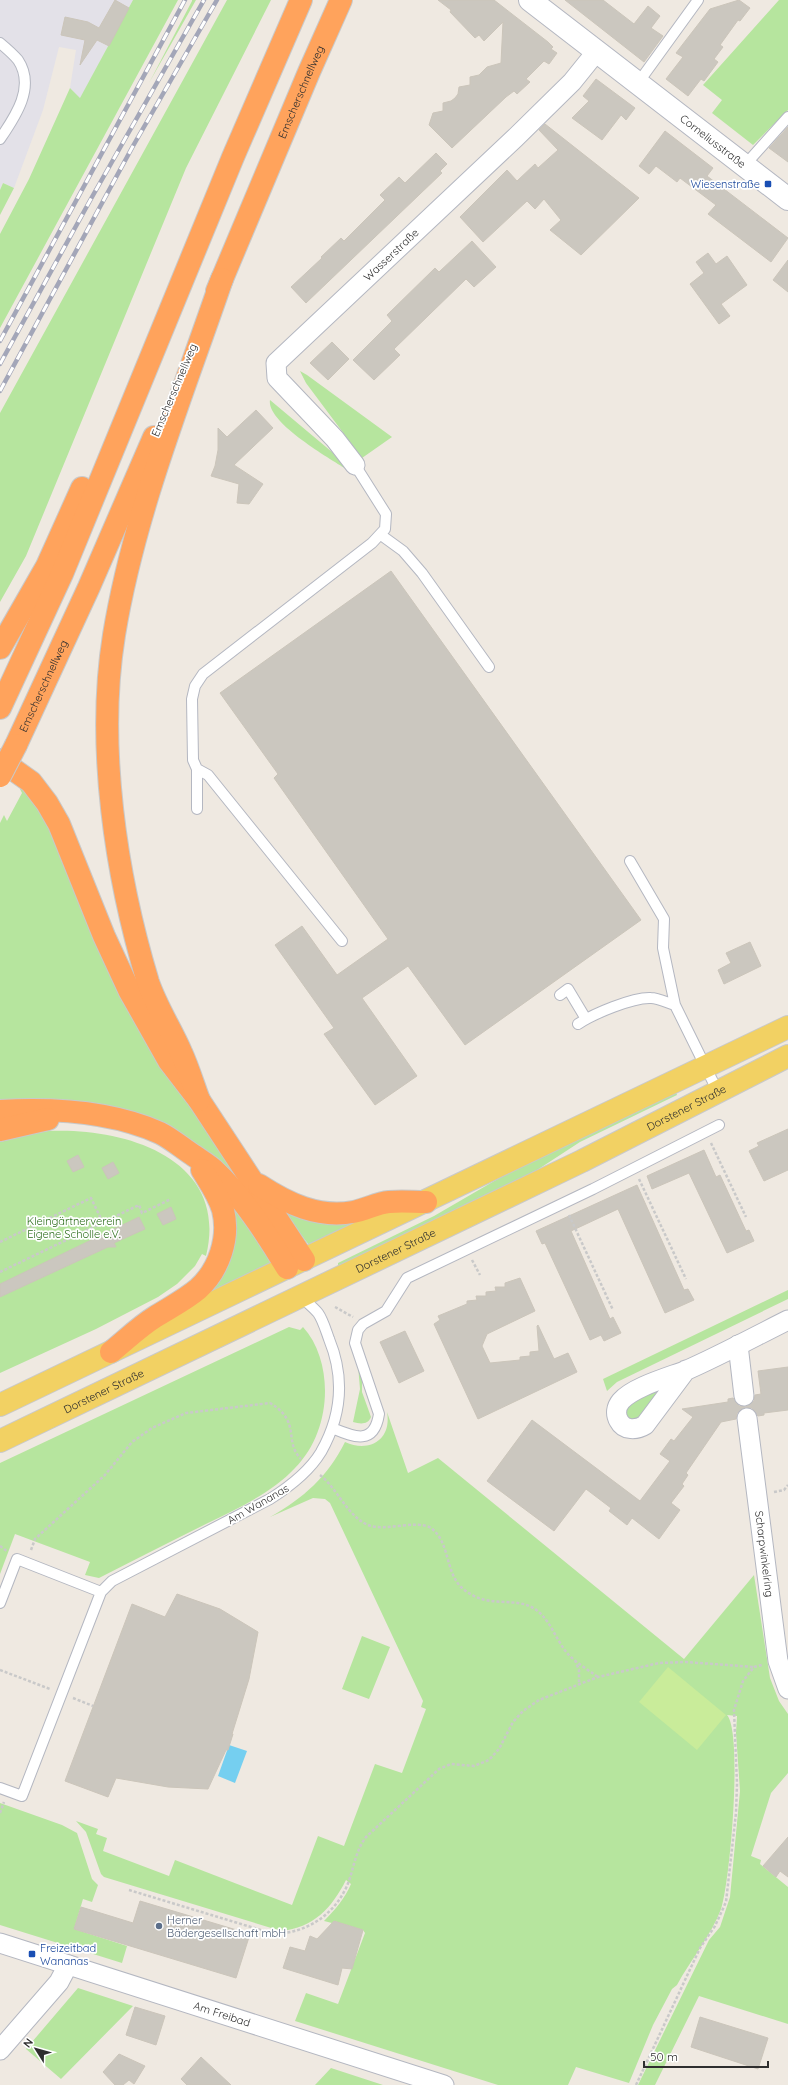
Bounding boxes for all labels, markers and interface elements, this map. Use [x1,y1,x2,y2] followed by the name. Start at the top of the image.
[275,43,327,141] street label: Emscherschnellweg
[677,111,749,171] street label: Corneliusstraße
[691,177,760,191] place label: Wiesenstraße
[763,179,773,189] marker: Wiesenstraße
[361,225,422,284] street label: Wasserstraße
[148,341,200,439] street label: Emscherschnellweg
[16,638,71,734] street label: Emscherschnellweg
[644,1082,728,1134] street label: Dorstener Straße
[27,1214,121,1241] park label: Kleingärtnerverein Eigene Scholle e.V.
[353,1225,438,1276] street label: Dorstener Straße
[61,1366,146,1416] street label: Dorstener Straße
[225,1481,291,1527] street label: Am Wananas
[752,1510,777,1598] street label: Scharpwinkelring
[167,1913,286,1940] place label: Herner Bädergesellschaft mbH
[154,1921,164,1931] marker: Herner Bädergesellschaft mbH
[40,1941,96,1968] place label: Freizeitbad Wananas
[27,1949,37,1959] marker: Freizeitbad Wananas
[192,1998,252,2030] street label: Am Freibad
[16,2029,56,2069] north arrow
[20,2036,36,2050] text: N
[644,2043,768,2069] scale bar
[650,2049,678,2064] text: 50 m

